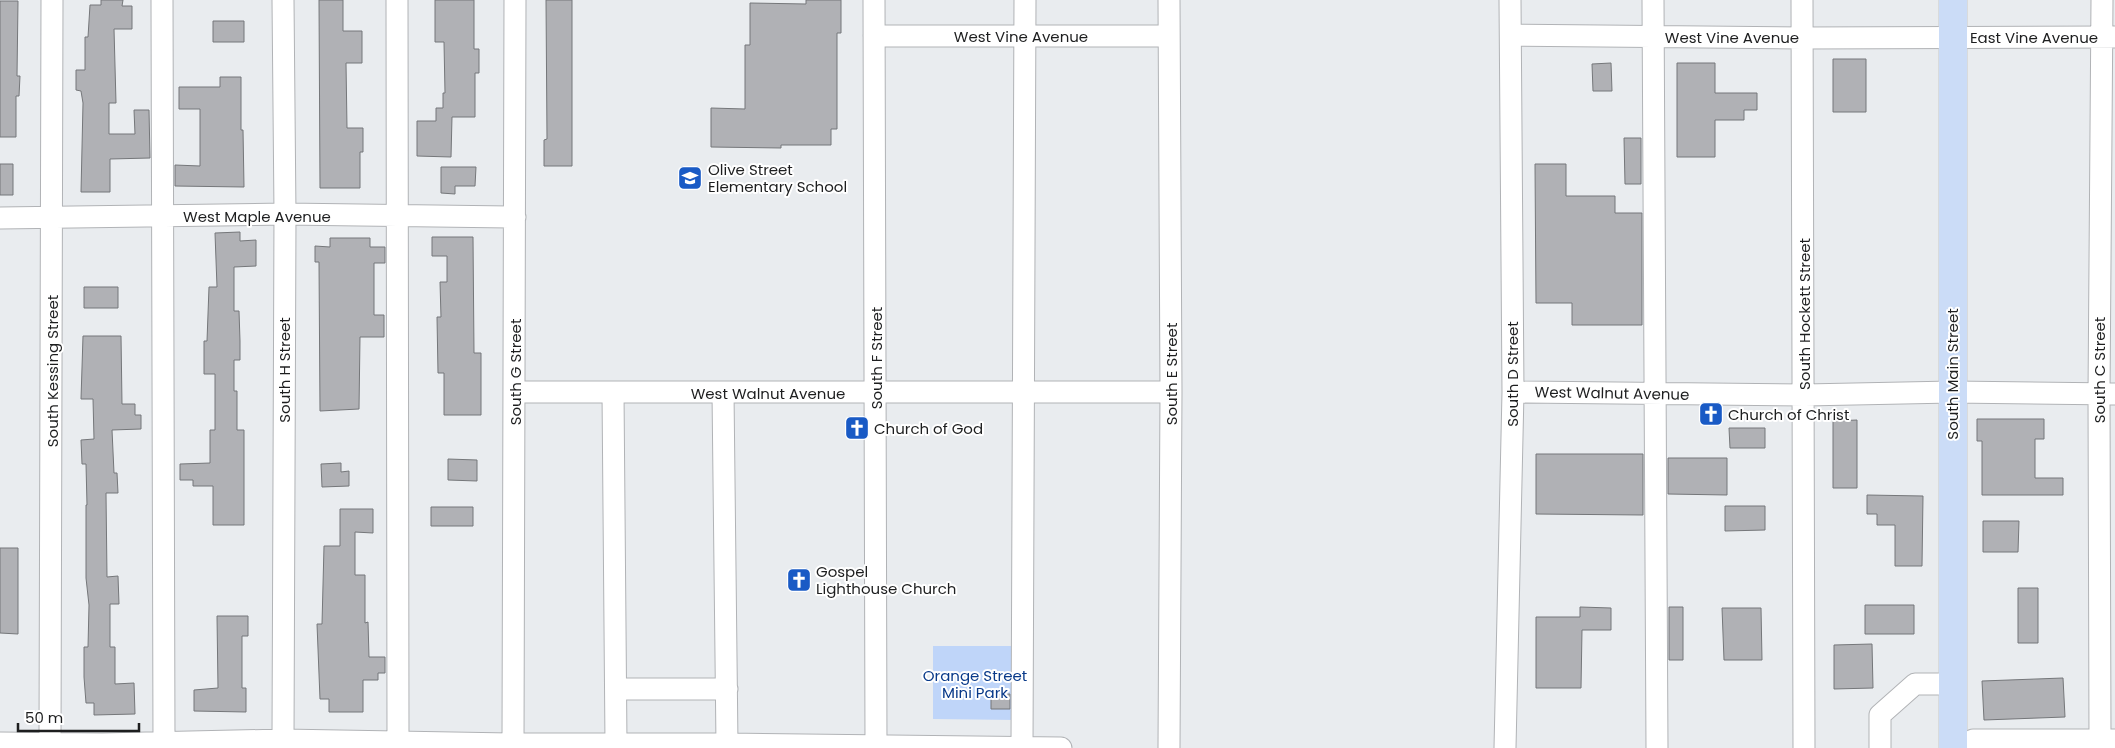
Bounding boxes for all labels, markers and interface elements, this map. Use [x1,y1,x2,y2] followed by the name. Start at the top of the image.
[954,26,1088,47] street label: West Vine Avenue
[1665,27,1799,48] street label: West Vine Avenue
[1970,27,2098,48] street label: East Vine Avenue
[708,159,847,197] place label: Olive Street Elementary School
[677,165,703,191] school or university icon: Olive Street Elementary School
[183,206,331,227] street label: West Maple Avenue
[1794,238,1815,390] street label: South Hockett Street
[42,295,63,447] street label: South Kessing Street
[866,307,887,409] street label: South F Street
[1942,308,1963,440] street label: South Main Street
[274,317,295,423] street label: South H Street
[2089,317,2110,423] street label: South C Street
[505,319,526,425] street label: South G Street
[1502,321,1523,427] street label: South D Street
[1161,323,1182,425] street label: South E Street
[1534,381,1690,405] street label: West Walnut Avenue
[691,383,845,404] street label: West Walnut Avenue
[1698,401,1724,427] church icon: Church of Christ
[1728,404,1849,425] place label: Church of Christ
[844,415,870,441] church icon: Church of God
[874,418,983,439] place label: Church of God
[816,561,956,599] place label: Gospel Lighthouse Church
[786,567,812,593] church icon: Gospel Lighthouse Church
[923,665,1027,703] park label: Orange Street Mini Park
[18,700,139,732] scale bar
[25,707,63,728] text: 50 m

